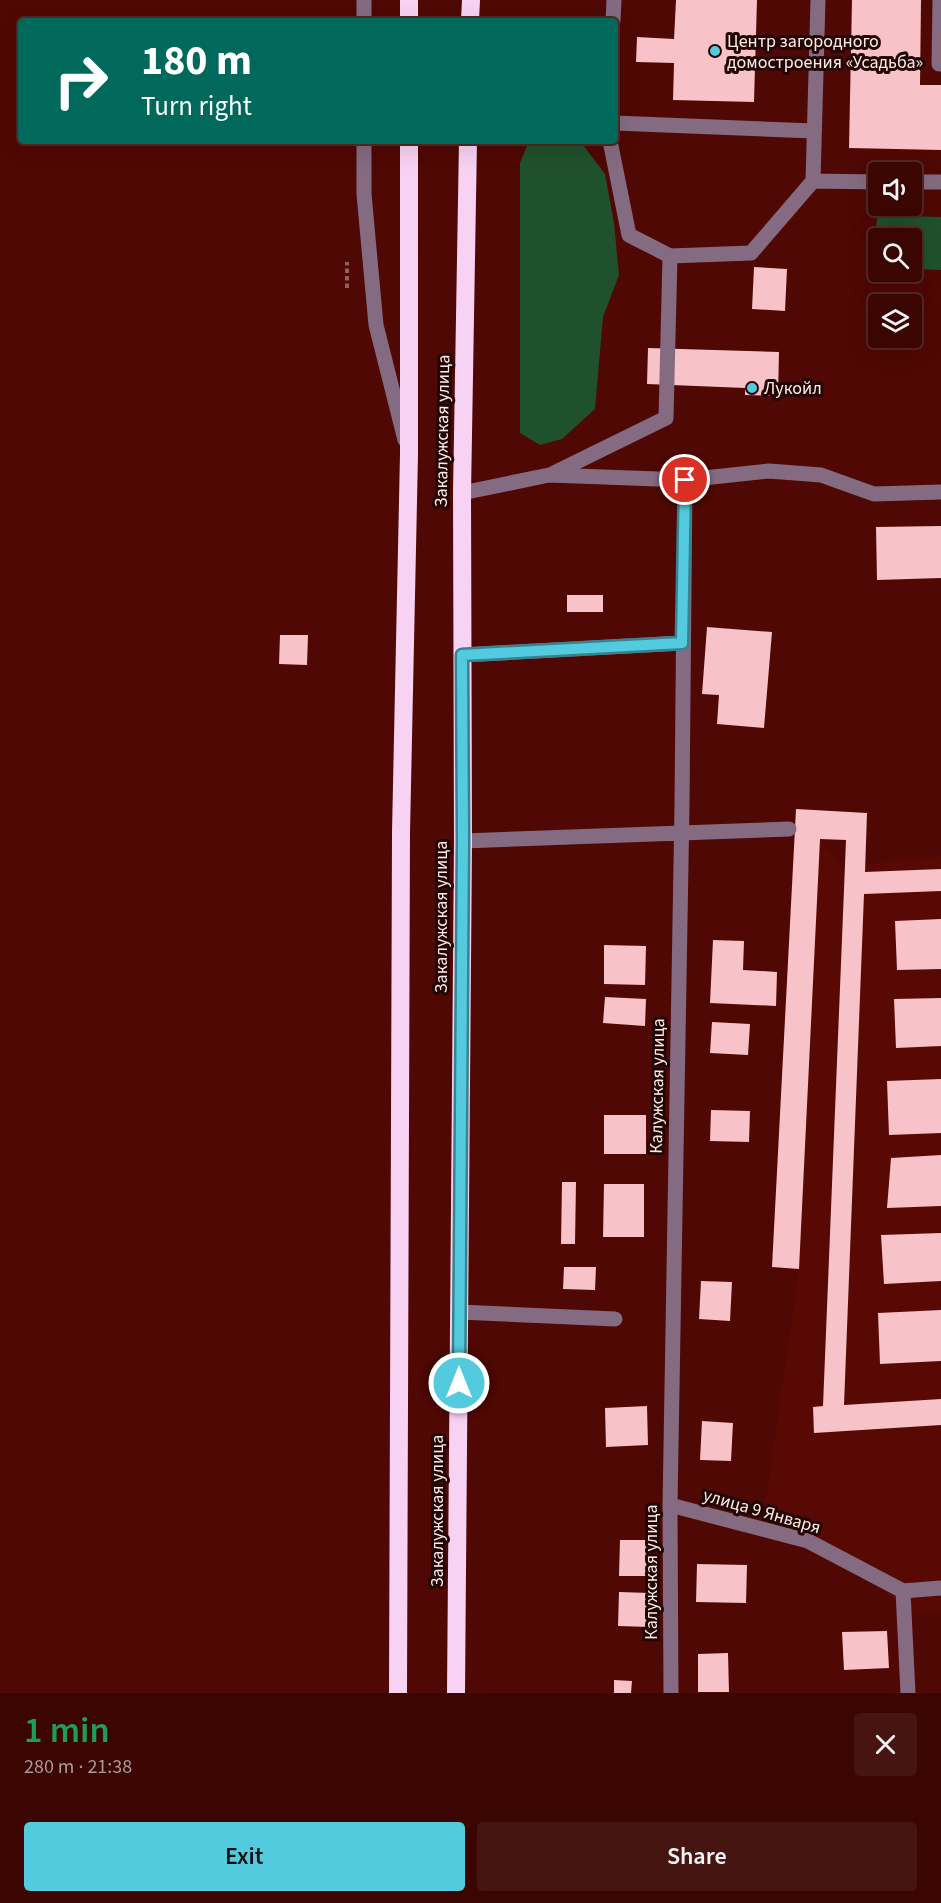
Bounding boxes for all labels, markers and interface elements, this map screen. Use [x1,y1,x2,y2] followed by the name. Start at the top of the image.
[727,29,923,75] place label: Центр загородного домостроения «Усадьба»
[141,31,252,91] text: 180 m
[42,42,120,120] icon: right
[708,44,722,58] marker: Центр загородного домостроения «Усадьба»
[141,87,252,126] text: Turn right
[868,162,922,348] map controls
[868,162,922,216] button: sound
[868,228,922,282] button: search
[868,294,922,348] button: layers
[429,354,456,508] street label: Закалужская улица
[764,376,822,401] place label: Лукойл
[745,381,759,395] marker: Лукойл
[659,454,710,505] pin
[668,463,701,496] icon: arrive
[429,841,454,993] street label: Закалужская улица
[644,1018,671,1154] street label: Калужская улица
[427,1351,491,1415] position arrow
[425,1435,450,1587] street label: Закалужская улица
[700,1483,824,1540] street label: улица 9 Января
[639,1504,664,1640] street label: Калужская улица
[24,1705,110,1756] text: 1 min
[854,1713,917,1776] button: close
[24,1753,132,1781] text: 280 m · 21:38
[24,1822,465,1891] button: Exit
[477,1822,917,1891] button: Share

